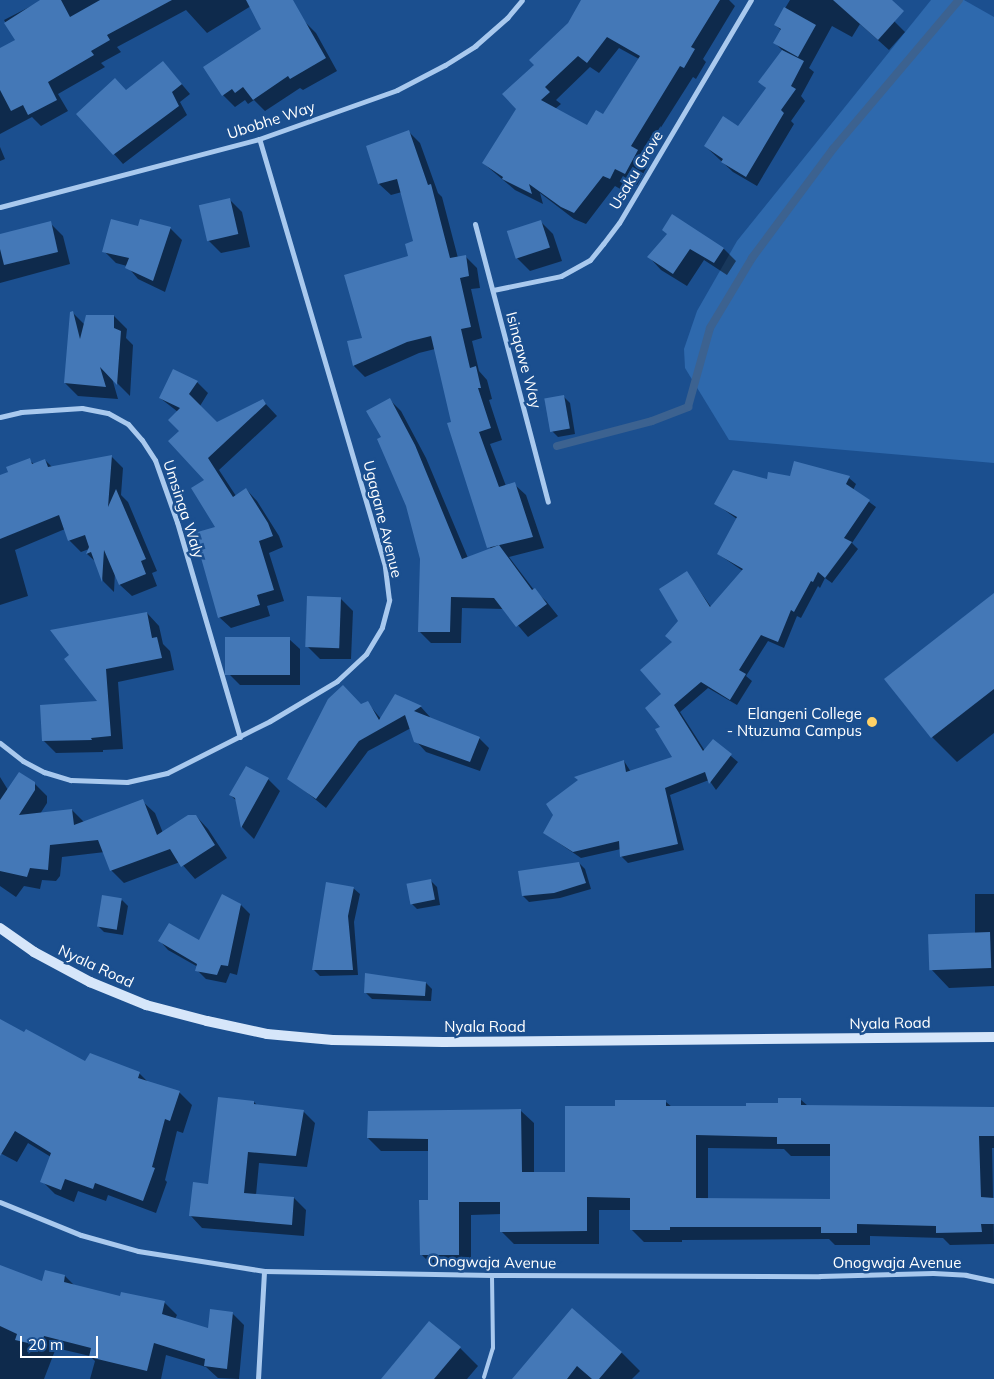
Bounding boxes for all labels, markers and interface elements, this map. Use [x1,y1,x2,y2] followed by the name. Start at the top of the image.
[225,97,317,143] street label: Ubobhe Way
[606,127,666,213] street label: Usaku Grove
[502,310,546,410] street label: Isinqawe Way
[160,458,208,560] street label: Umsinga Waly
[360,459,406,579] street label: Ugagane Avenue
[727,704,862,739] place label: Elangeni College - Ntuzuma Campus
[866,716,878,728] marker: Elangeni College - Ntuzuma Campus
[55,941,137,991] street label: Nyala Road
[849,1013,931,1033] street label: Nyala Road
[444,1018,526,1036] street label: Nyala Road
[428,1252,556,1272] street label: Onogwaja Avenue
[833,1254,961,1272] street label: Onogwaja Avenue
[22,1326,100,1358] scale bar
[28,1335,63,1354] text: 20 m

